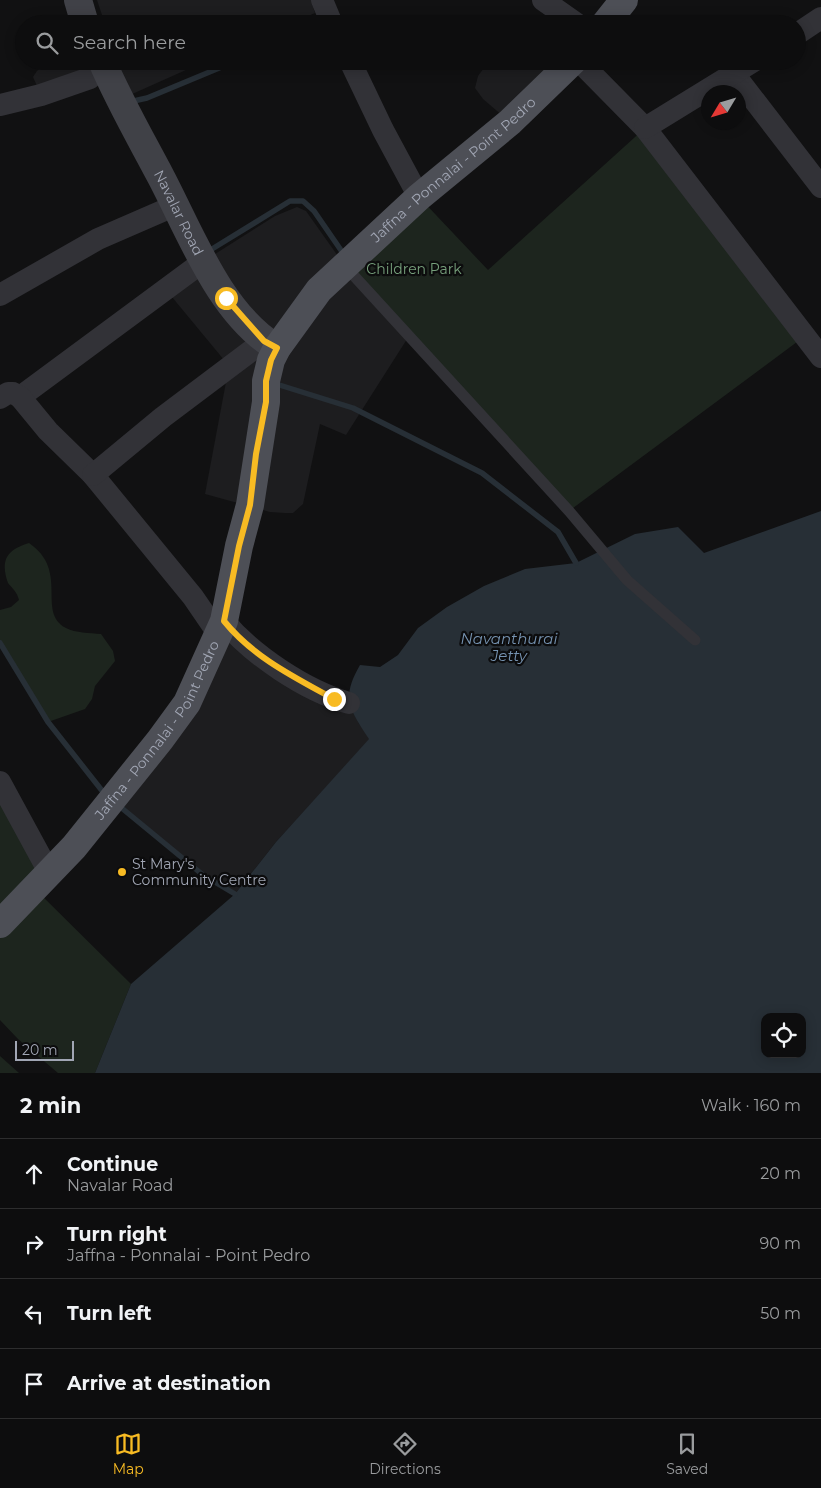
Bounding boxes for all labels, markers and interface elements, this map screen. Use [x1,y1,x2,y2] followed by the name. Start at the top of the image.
[15,15,806,70] search box
[33,29,61,57] icon: search
[73,31,186,54] text: Search here
[701,85,746,130] north arrow
[366,93,540,247] street label: Jaffna - Ponnalai - Point Pedro
[150,167,208,258] street label: Navalar Road
[366,260,462,278] park label: Children Park
[215,287,238,310] route start
[461,629,558,665] water label: Navanthurai Jetty
[90,637,223,824] street label: Jaffna - Ponnalai - Point Pedro
[323,688,346,711] route end
[132,855,266,889] place label: St Mary's Community Centre
[116,866,128,878] marker: St Mary's Community Centre
[761,1013,806,1058] map controls
[761,1013,806,1058] button: locate
[15,1038,74,1061] scale bar
[22,1041,58,1059] text: 20 m
[20,1093,81,1118] text: 2 min
[701,1096,801,1115] text: Walk · 160 m
[67,1153,158,1176] text: Continue
[20,1160,48,1188] icon: ahead
[760,1164,801,1183] text: 20 m
[67,1176,173,1195] text: Navalar Road
[67,1223,167,1246] text: Turn right
[20,1230,48,1258] icon: right
[759,1234,801,1253] text: 90 m
[67,1246,310,1265] text: Jaffna - Ponnalai - Point Pedro
[20,1300,48,1328] icon: left
[67,1302,152,1325] text: Turn left
[760,1304,801,1323] text: 50 m
[20,1370,48,1398] icon: arrive
[67,1372,271,1395] text: Arrive at destination
[113,1430,144,1478] tab: Map
[369,1430,441,1478] tab: Directions
[666,1430,708,1478] tab: Saved

